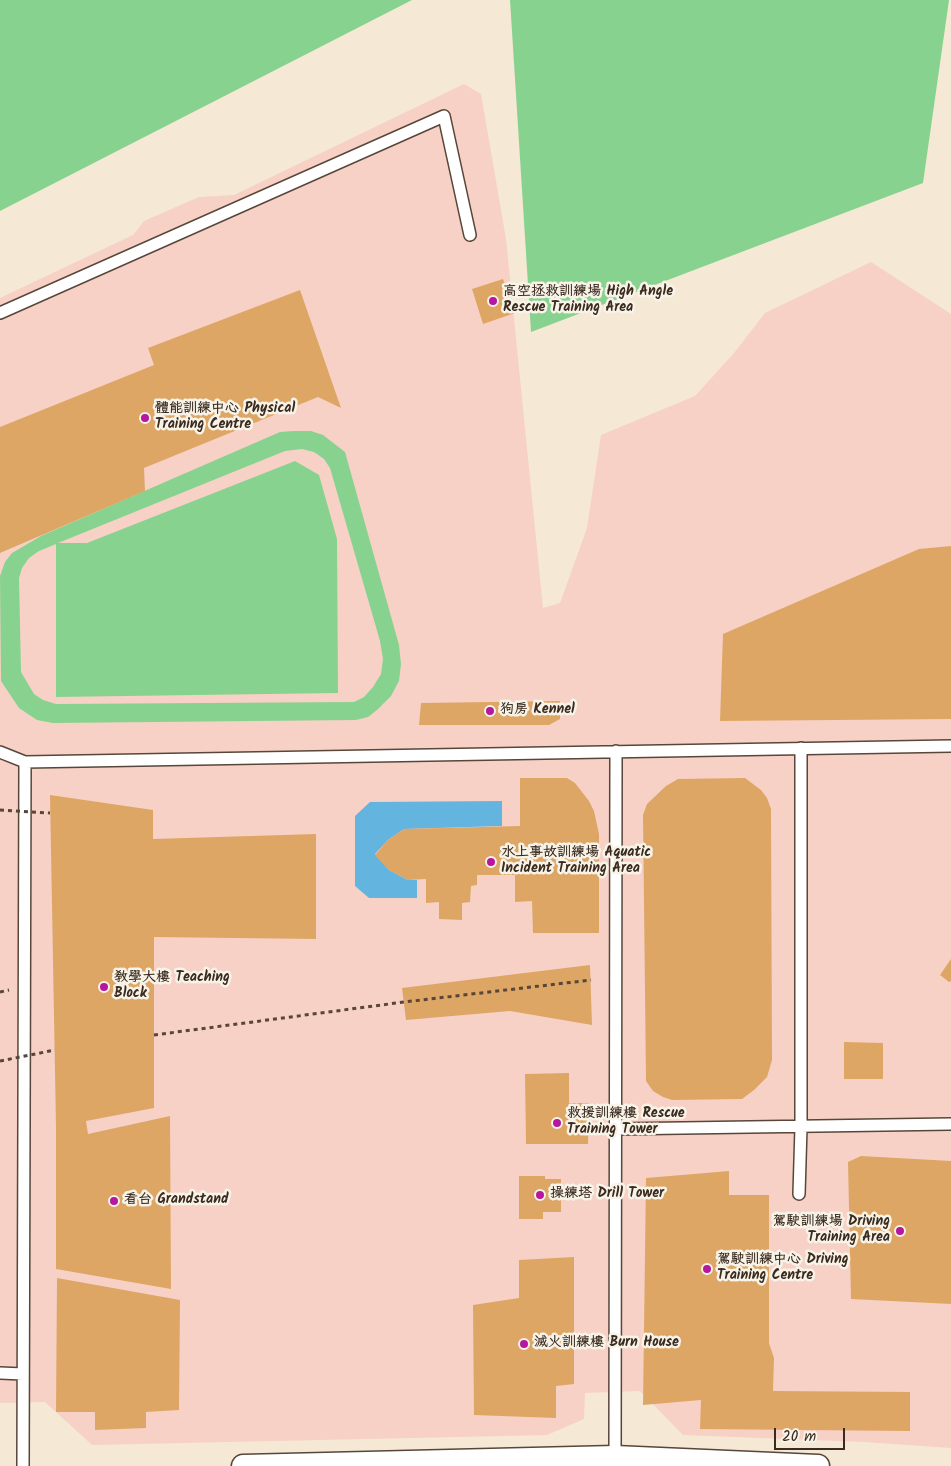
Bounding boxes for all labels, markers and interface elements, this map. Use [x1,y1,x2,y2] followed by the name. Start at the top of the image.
[503,285,673,318] place label: 高空拯救訓練場 High Angle Rescue Training Area
[487,295,499,307] marker: 高空拯救訓練場 High Angle Rescue Training Area
[155,402,295,434] place label: 體能訓練中心 Physical Training Centre
[139,412,151,424] marker: 體能訓練中心 Physical Training Centre
[500,703,575,719] place label: 狗房 Kennel
[484,705,496,717] marker: 狗房 Kennel
[501,846,651,879] place label: 水上事故訓練場 Aquatic Incident Training Area
[485,856,497,868] marker: 水上事故訓練場 Aquatic Incident Training Area
[114,971,230,1004] place label: 教學大樓 Teaching Block
[98,981,110,993] marker: 教學大樓 Teaching Block
[567,1107,685,1140] place label: 救援訓練樓 Rescue Training Tower
[551,1117,563,1129] marker: 救援訓練樓 Rescue Training Tower
[550,1187,664,1203] place label: 操練塔 Drill Tower
[534,1189,546,1201] marker: 操練塔 Drill Tower
[124,1193,229,1209] place label: 看台 Grandstand
[108,1195,120,1207] marker: 看台 Grandstand
[773,1215,890,1248] place label: 駕駛訓練場 Driving Training Area
[894,1225,906,1237] marker: 駕駛訓練場 Driving Training Area
[717,1253,848,1285] place label: 駕駛訓練中心 Driving Training Centre
[701,1263,713,1275] marker: 駕駛訓練中心 Driving Training Centre
[534,1336,679,1352] place label: 滅火訓練樓 Burn House
[518,1338,530,1350] marker: 滅火訓練樓 Burn House
[776,1418,847,1450] scale bar
[782,1425,816,1449] text: 20 m

